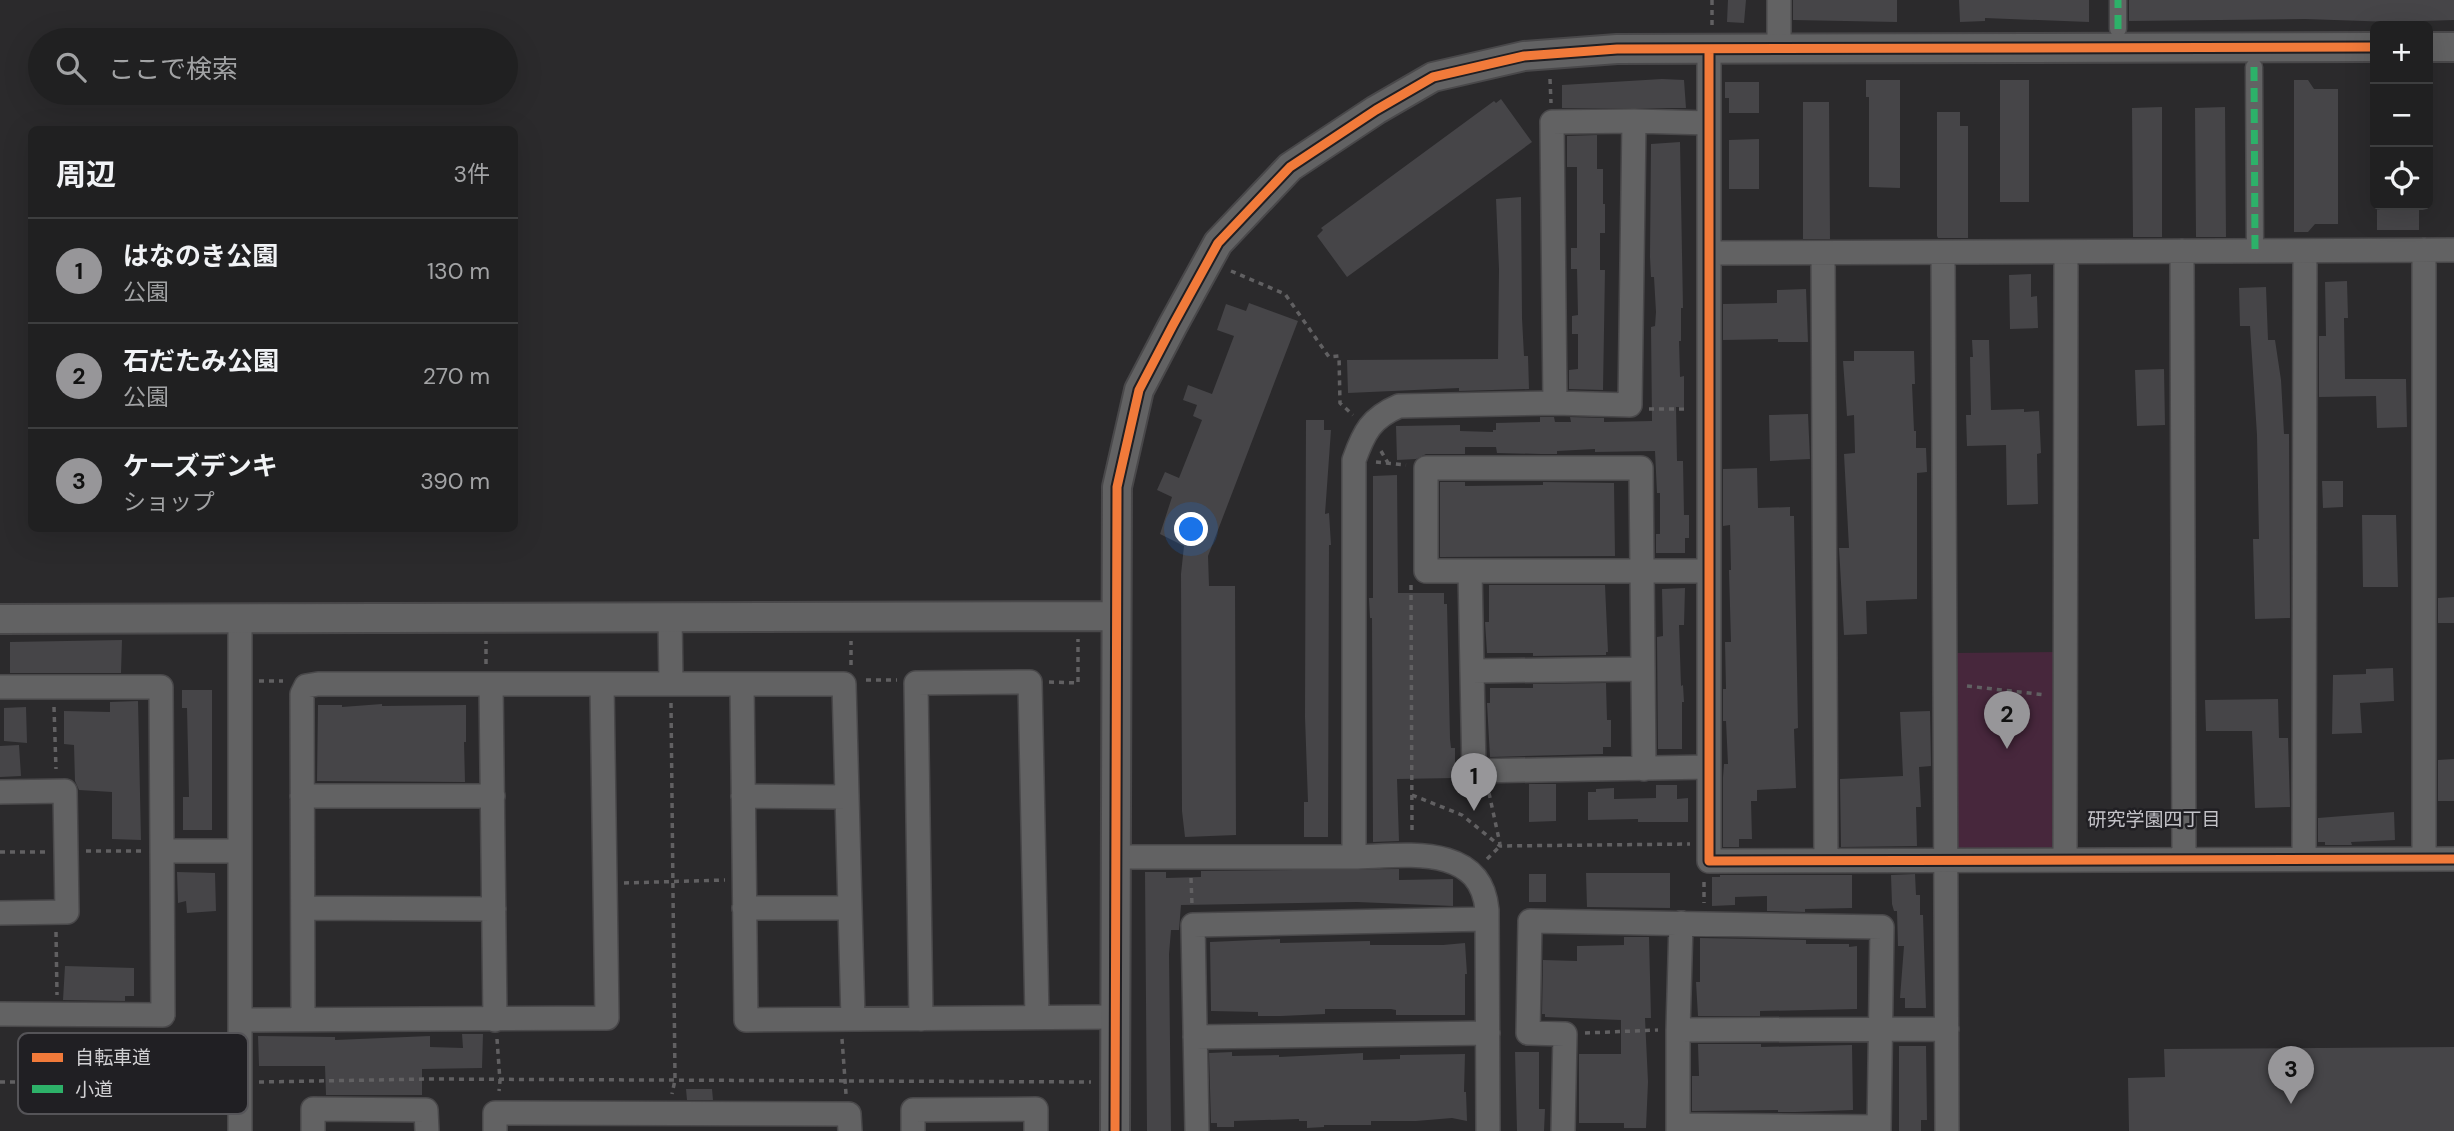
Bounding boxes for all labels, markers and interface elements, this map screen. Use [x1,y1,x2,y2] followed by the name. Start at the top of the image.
[2370,21,2433,210] map controls
[2370,21,2433,84] button: +
[28,28,518,105] search box
[52,48,90,86] icon: search
[108,52,238,86] text: ここで検索
[2370,84,2433,147] button: −
[2370,147,2433,210] button: locate
[56,155,116,194] text: 周辺
[453,159,490,189] text: 3件
[123,239,278,273] text: はなのき公園
[75,256,83,286] text: 1
[427,256,490,286] text: 130 m
[123,277,169,307] text: 公園
[123,344,279,378] text: 石だたみ公園
[72,361,86,391] text: 2
[423,361,490,391] text: 270 m
[123,382,169,412] text: 公園
[123,449,278,483] text: ケーズデンキ
[72,466,86,496] text: 3
[420,466,490,496] text: 390 m
[123,487,215,517] text: ショップ
[1174,512,1208,546] your location
[1984,691,2030,749] pin: 2
[1451,753,1497,811] pin: 1
[2087,807,2221,832] district label: 研究学園四丁目
[18,1033,248,1114] legend
[75,1045,151,1070] text: 自転車道
[2268,1046,2314,1104] pin: 3
[75,1077,113,1102] text: 小道

